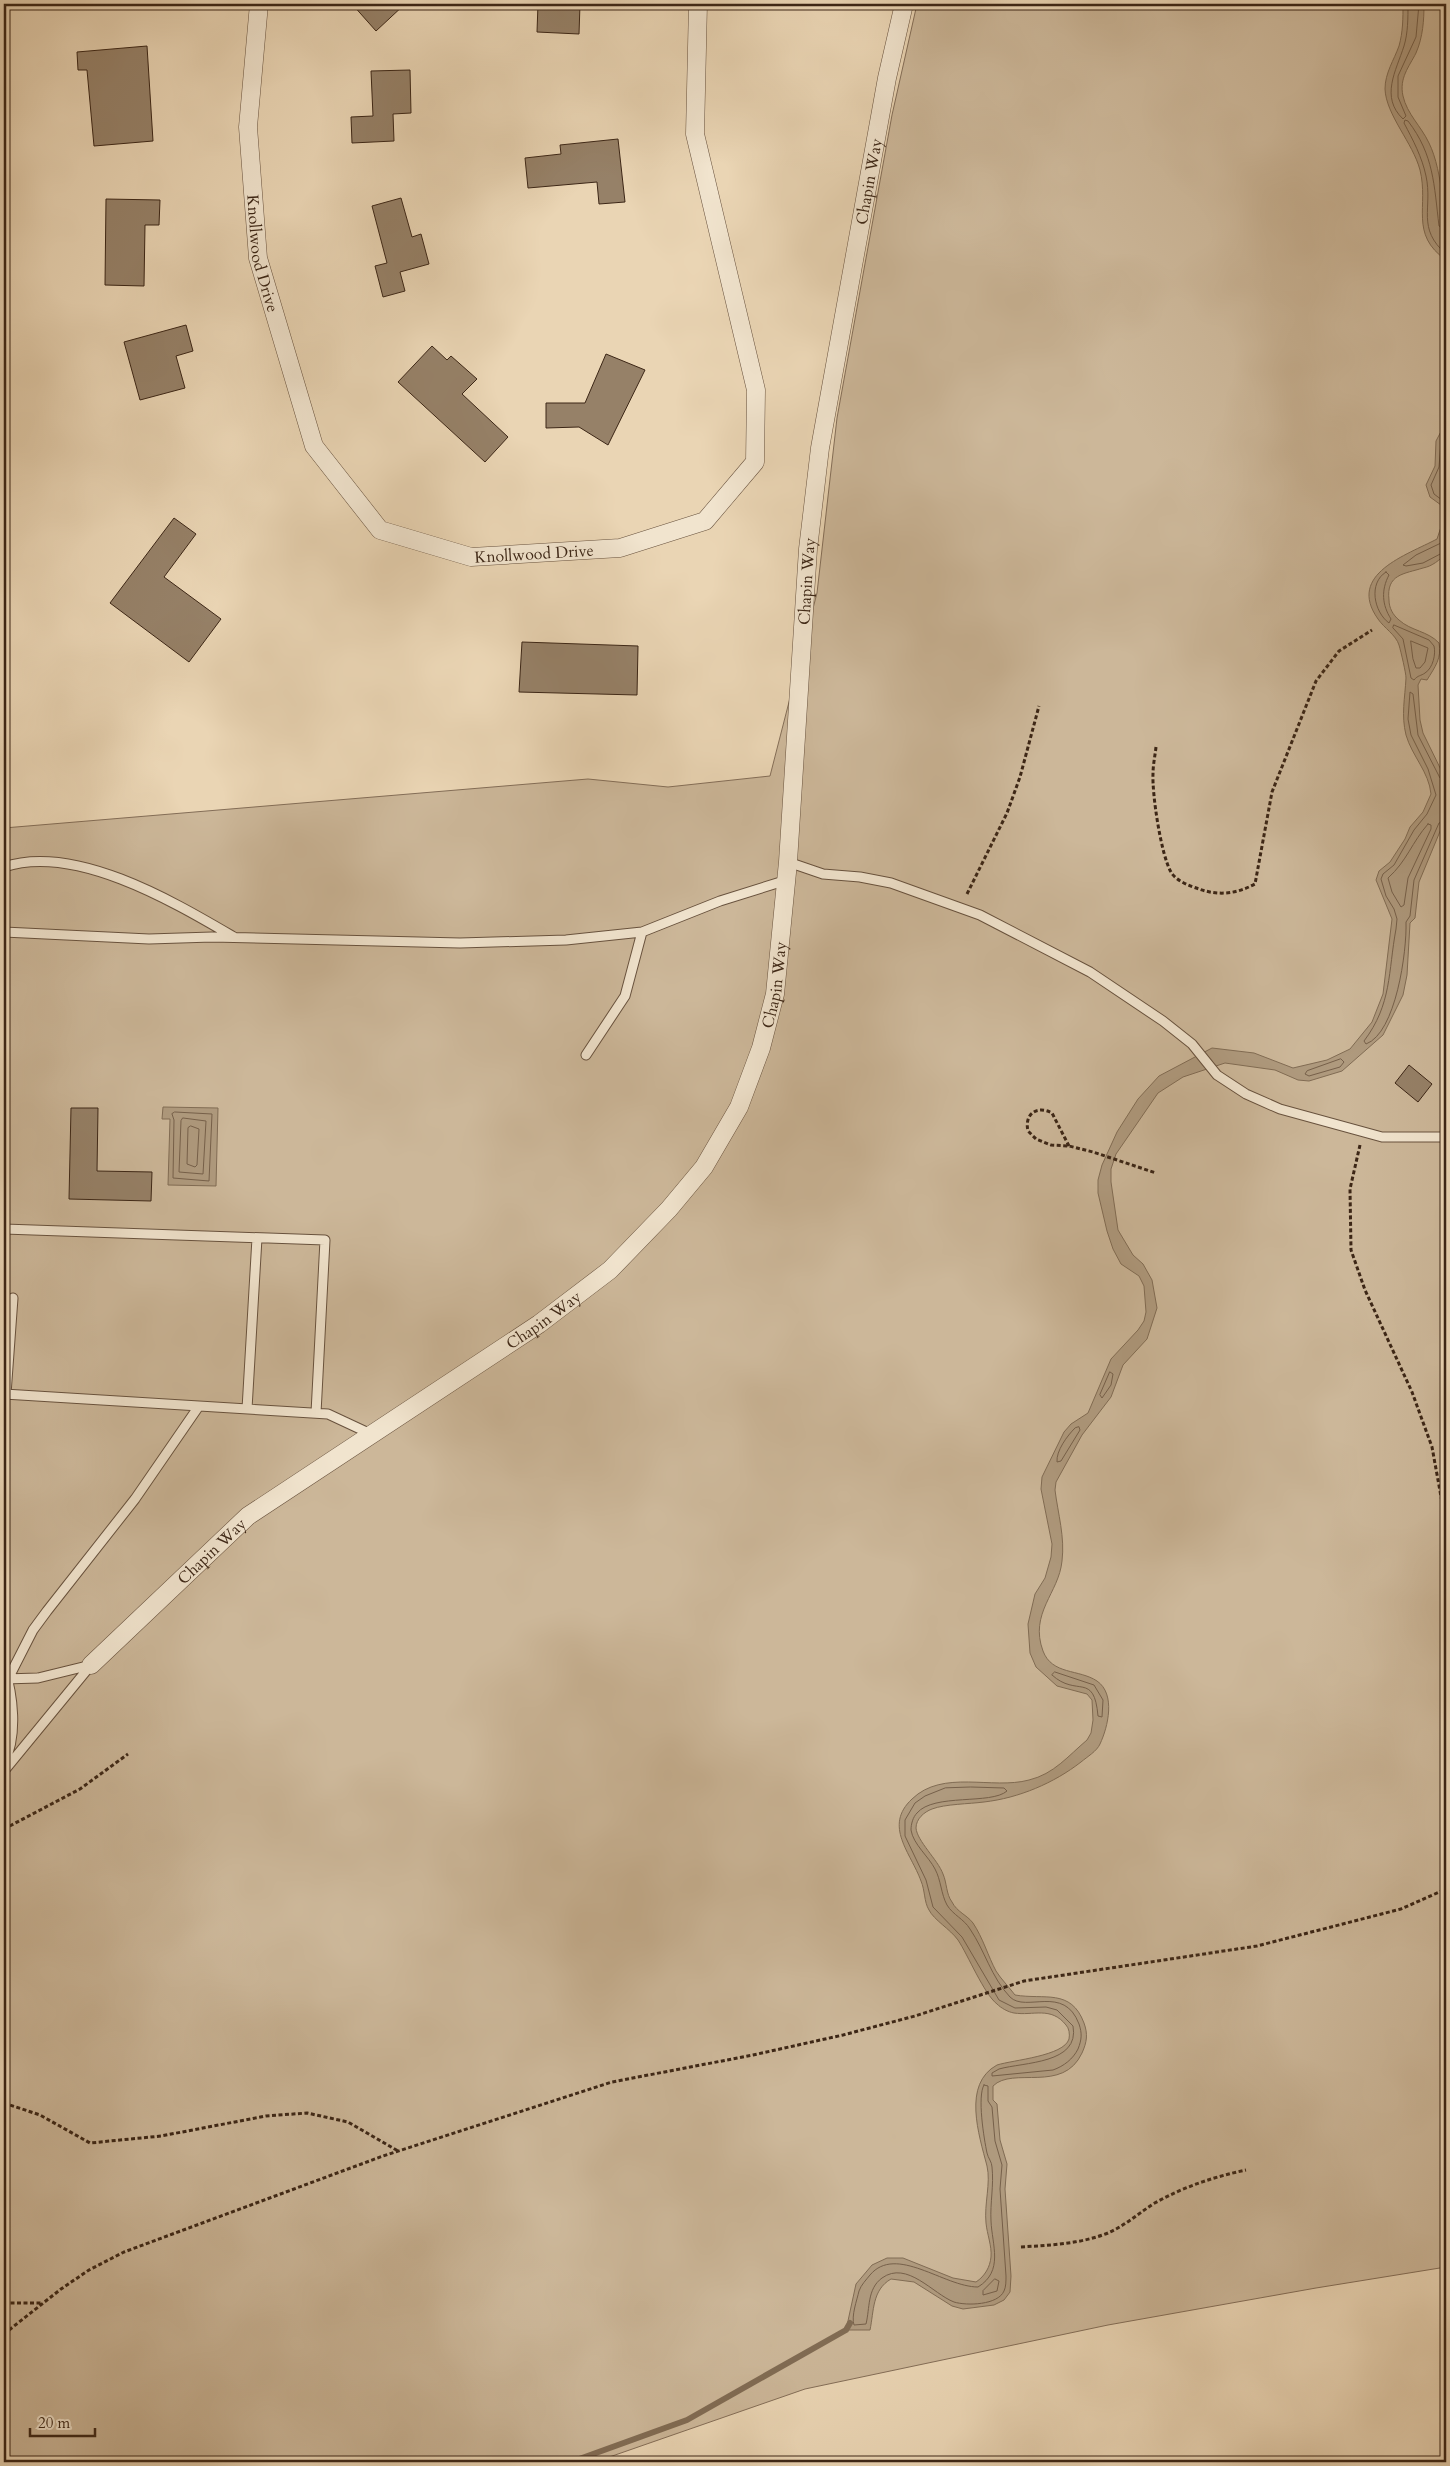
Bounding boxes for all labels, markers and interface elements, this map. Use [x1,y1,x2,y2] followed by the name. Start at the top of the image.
[851,136,888,226] street label: Chapin Way
[241,194,284,315] street label: Knollwood Drive
[793,536,821,626] street label: Chapin Way
[474,540,594,569] street label: Knollwood Drive
[757,940,792,1031] street label: Chapin Way
[502,1286,586,1355] street label: Chapin Way
[173,1513,252,1590] street label: Chapin Way
[30,2406,95,2438] scale bar
[38,2413,70,2433] text: 20 m

